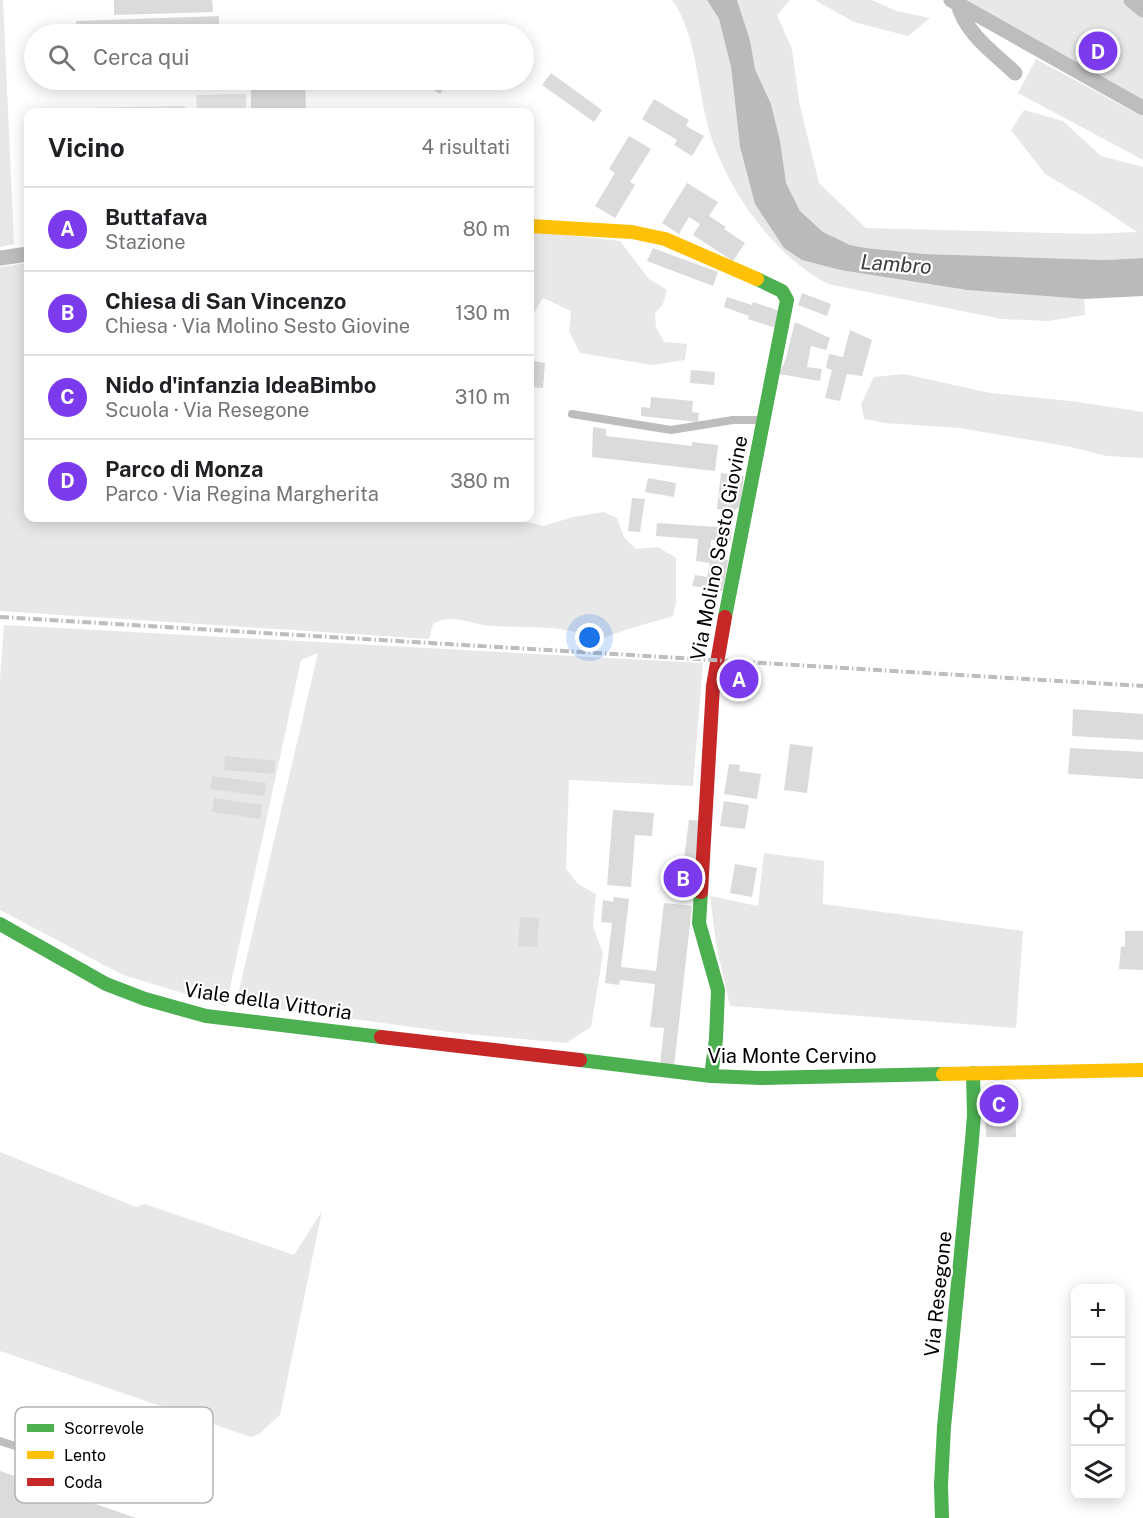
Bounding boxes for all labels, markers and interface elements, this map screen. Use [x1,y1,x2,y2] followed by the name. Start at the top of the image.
[24,24,534,90] search box
[1078,28,1118,74] pin: D
[45,41,78,74] icon: search
[93,44,190,70] text: Cerca qui
[48,132,125,163] text: Vicino
[422,135,510,159] text: 4 risultati
[105,204,208,230] text: Buttafava
[60,217,75,241] text: A
[463,217,510,241] text: 80 m
[105,230,185,254] text: Stazione
[860,249,932,279] water label: Lambro
[105,288,346,314] text: Chiesa di San Vincenzo
[61,301,74,325] text: B
[455,301,510,325] text: 130 m
[105,314,410,338] text: Chiesa · Via Molino Sesto Giovine
[105,372,376,398] text: Nido d'infanzia IdeaBimbo
[60,385,75,409] text: C
[455,385,510,409] text: 310 m
[105,398,309,422] text: Scuola · Via Resegone
[685,433,753,663] street label: Via Molino Sesto Giovine
[105,456,263,482] text: Parco di Monza
[60,469,75,493] text: D
[450,469,510,493] text: 380 m
[105,482,379,506] text: Parco · Via Regina Margherita
[575,623,604,652] your location
[720,656,758,702] pin: A
[664,856,702,900] pin: B
[183,977,353,1025] street label: Viale della Vittoria
[707,1044,877,1068] street label: Via Monte Cervino
[980,1082,1018,1126] pin: C
[919,1230,957,1358] street label: Via Resegone
[1071,1284,1125,1500] map controls
[1071,1284,1125,1338] button: +
[1071,1338,1125,1392] button: −
[1071,1392,1125,1446] button: locate
[15,1407,213,1503] legend
[64,1419,144,1438] text: Scorrevole
[64,1446,106,1465] text: Lento
[1071,1446,1125,1500] button: layers
[64,1473,102,1492] text: Coda

